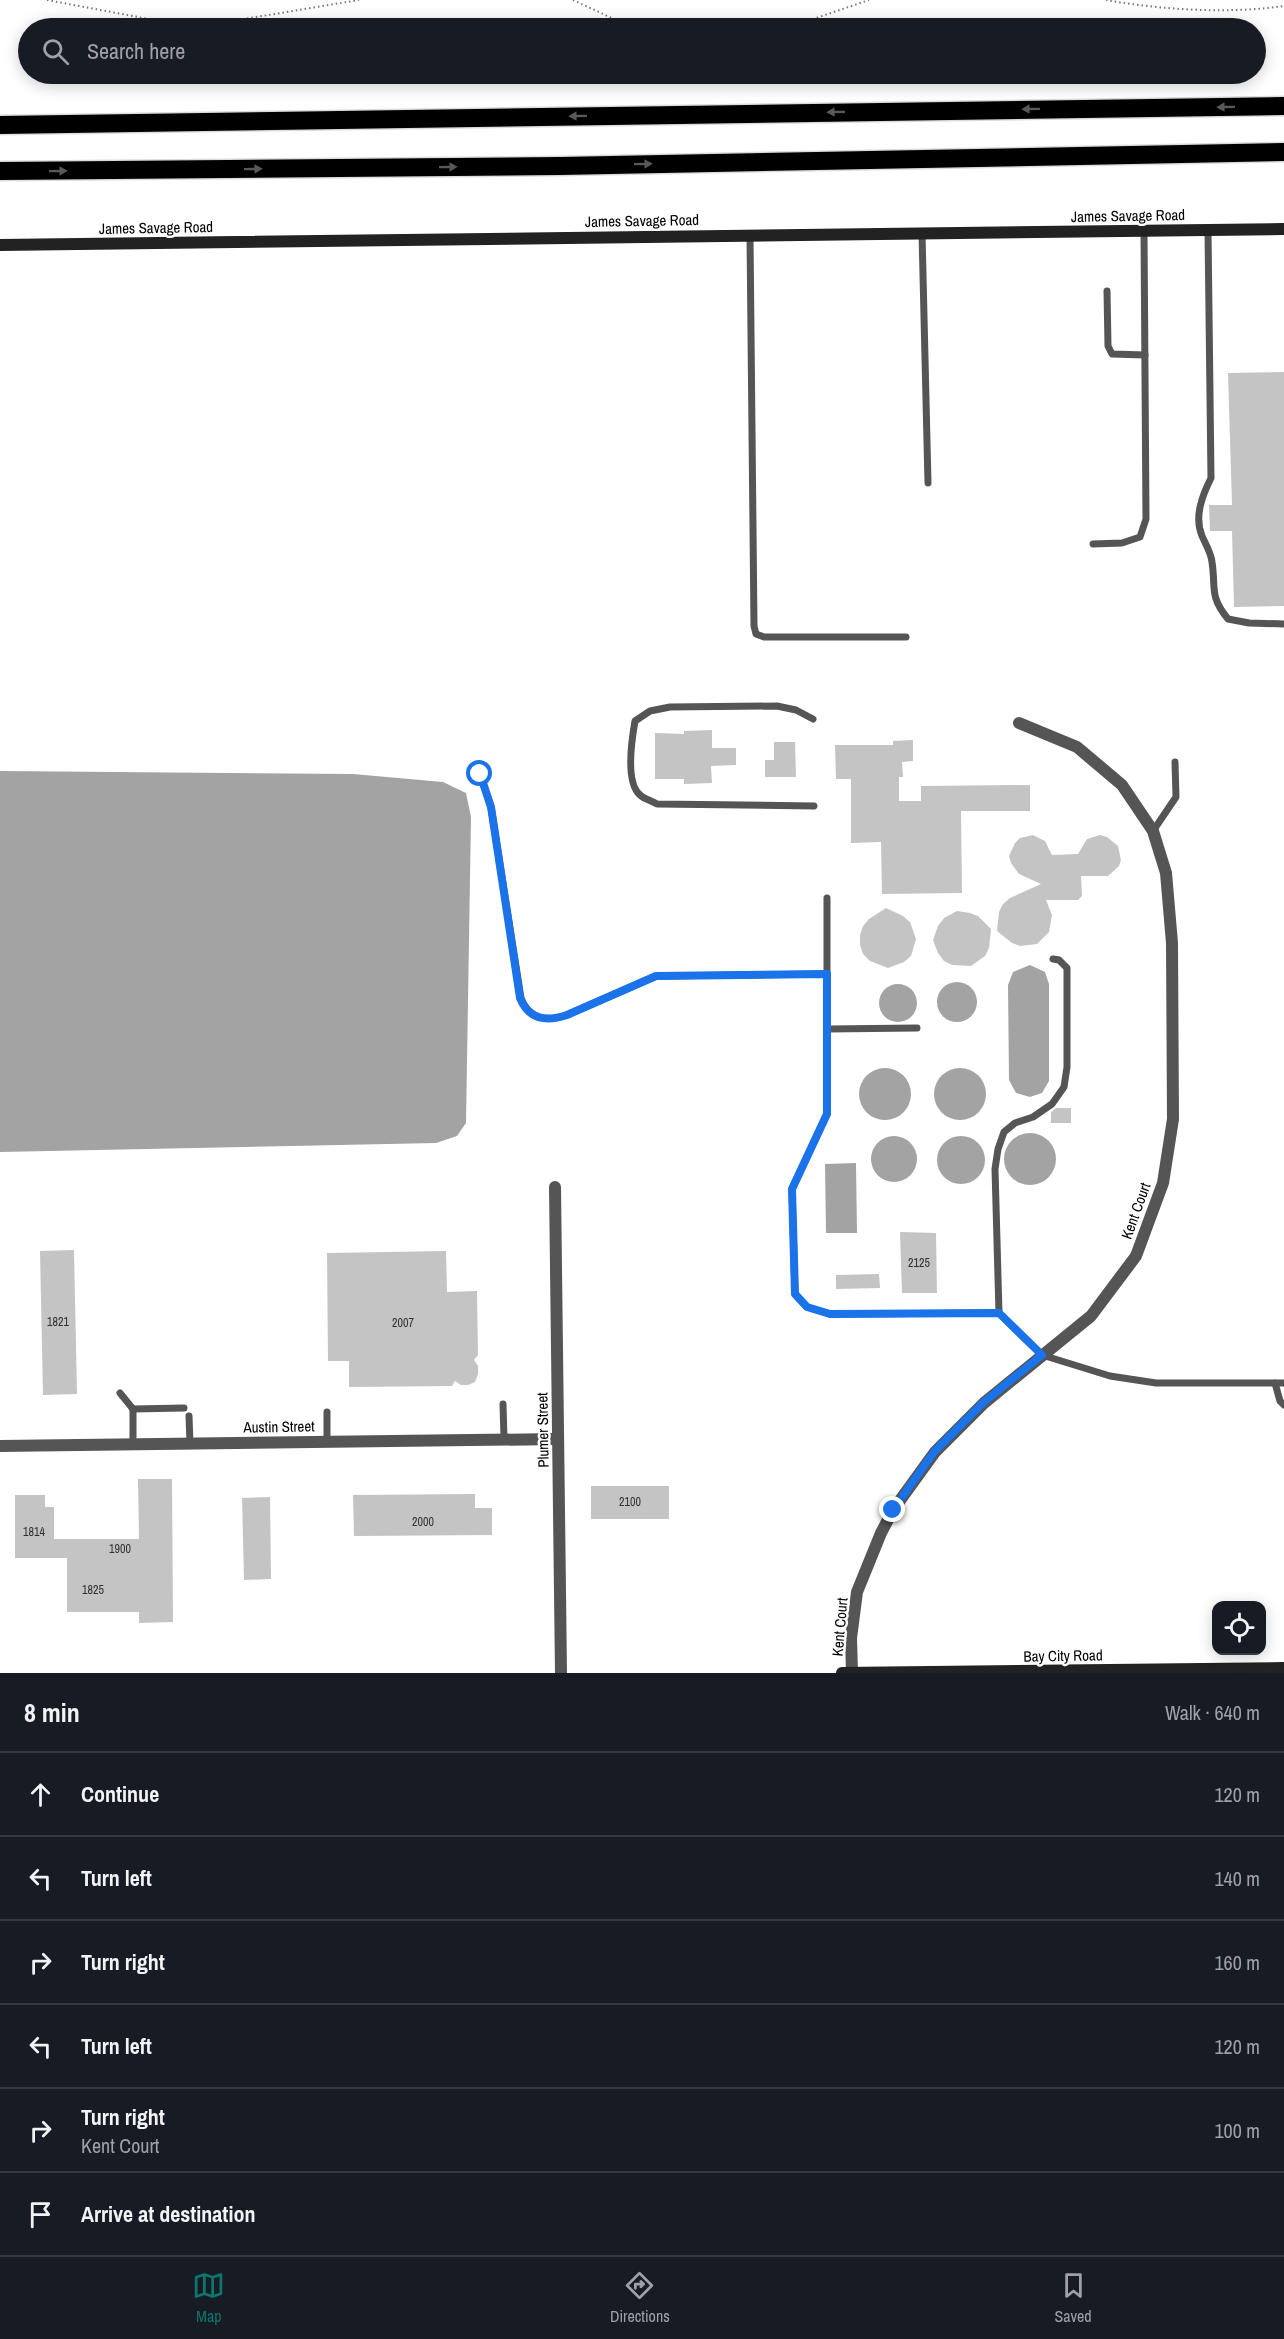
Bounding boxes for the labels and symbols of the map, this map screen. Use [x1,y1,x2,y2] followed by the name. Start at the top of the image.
[1216,102,1235,112] one-way arrow
[1021,105,1040,114] one-way arrow
[826,107,845,117] one-way arrow
[568,111,587,120] one-way arrow
[634,159,653,169] one-way arrow
[439,162,458,172] one-way arrow
[244,164,263,174] one-way arrow
[49,166,68,175] one-way arrow
[1071,204,1185,227] street label: James Savage Road
[585,209,699,232] street label: James Savage Road
[99,216,213,239] street label: James Savage Road
[466,760,492,786] route start
[1116,1179,1156,1242] street label: Kent Court
[908,1255,930,1271] house number: 2125
[47,1314,69,1330] house number: 1821
[392,1315,414,1331] house number: 2007
[531,1392,554,1468] street label: Plumer Street
[242,1415,315,1438] street label: Austin Street
[619,1494,641,1510] house number: 2100
[879,1496,905,1522] route end
[412,1514,434,1530] house number: 2000
[23,1524,45,1540] house number: 1814
[109,1541,131,1557] house number: 1900
[82,1582,104,1598] house number: 1825
[826,1596,853,1657] street label: Kent Court
[1023,1644,1103,1667] street label: Bay City Road

